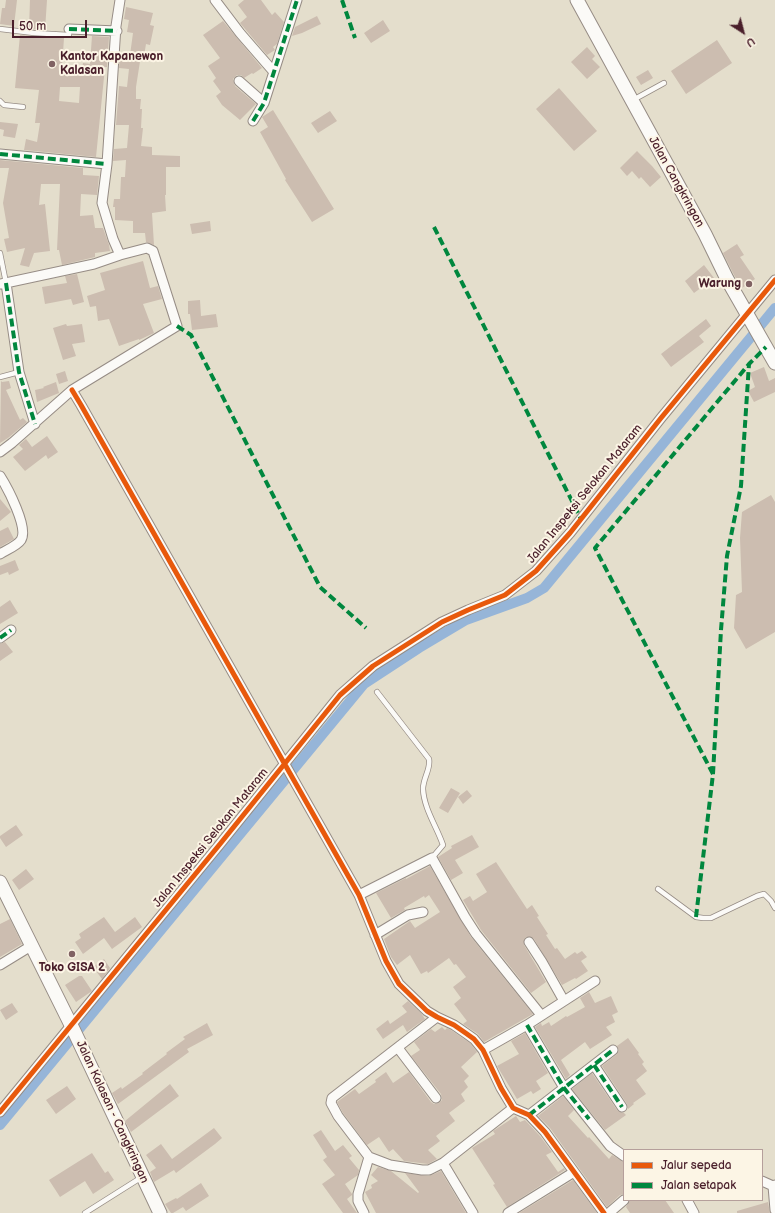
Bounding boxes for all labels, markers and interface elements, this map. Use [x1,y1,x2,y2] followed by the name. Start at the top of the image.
[14,12,89,38] scale bar
[723,12,763,52] north arrow
[19,19,46,34] text: 50 m
[743,35,757,50] text: U
[60,50,163,78] place label: Kantor Kapanewon Kalasan
[47,59,57,69] marker: Kantor Kapanewon Kalasan
[645,134,707,230] street label: Jalan Cangkringan
[699,277,741,291] place label: Warung
[744,279,754,289] marker: Warung
[524,422,646,566] street label: Jalan Inspeksi Selokan Mataram
[150,766,272,910] street label: Jalan Inspeksi Selokan Mataram
[67,949,77,959] marker: Toko GISA 2
[39,961,105,975] place label: Toko GISA 2
[73,1038,151,1186] street label: Jalan Kalasan - Cangkringan
[623,1149,763,1201] legend
[661,1158,732,1173] text: Jalur sepeda
[661,1178,736,1193] text: Jalan setapak

